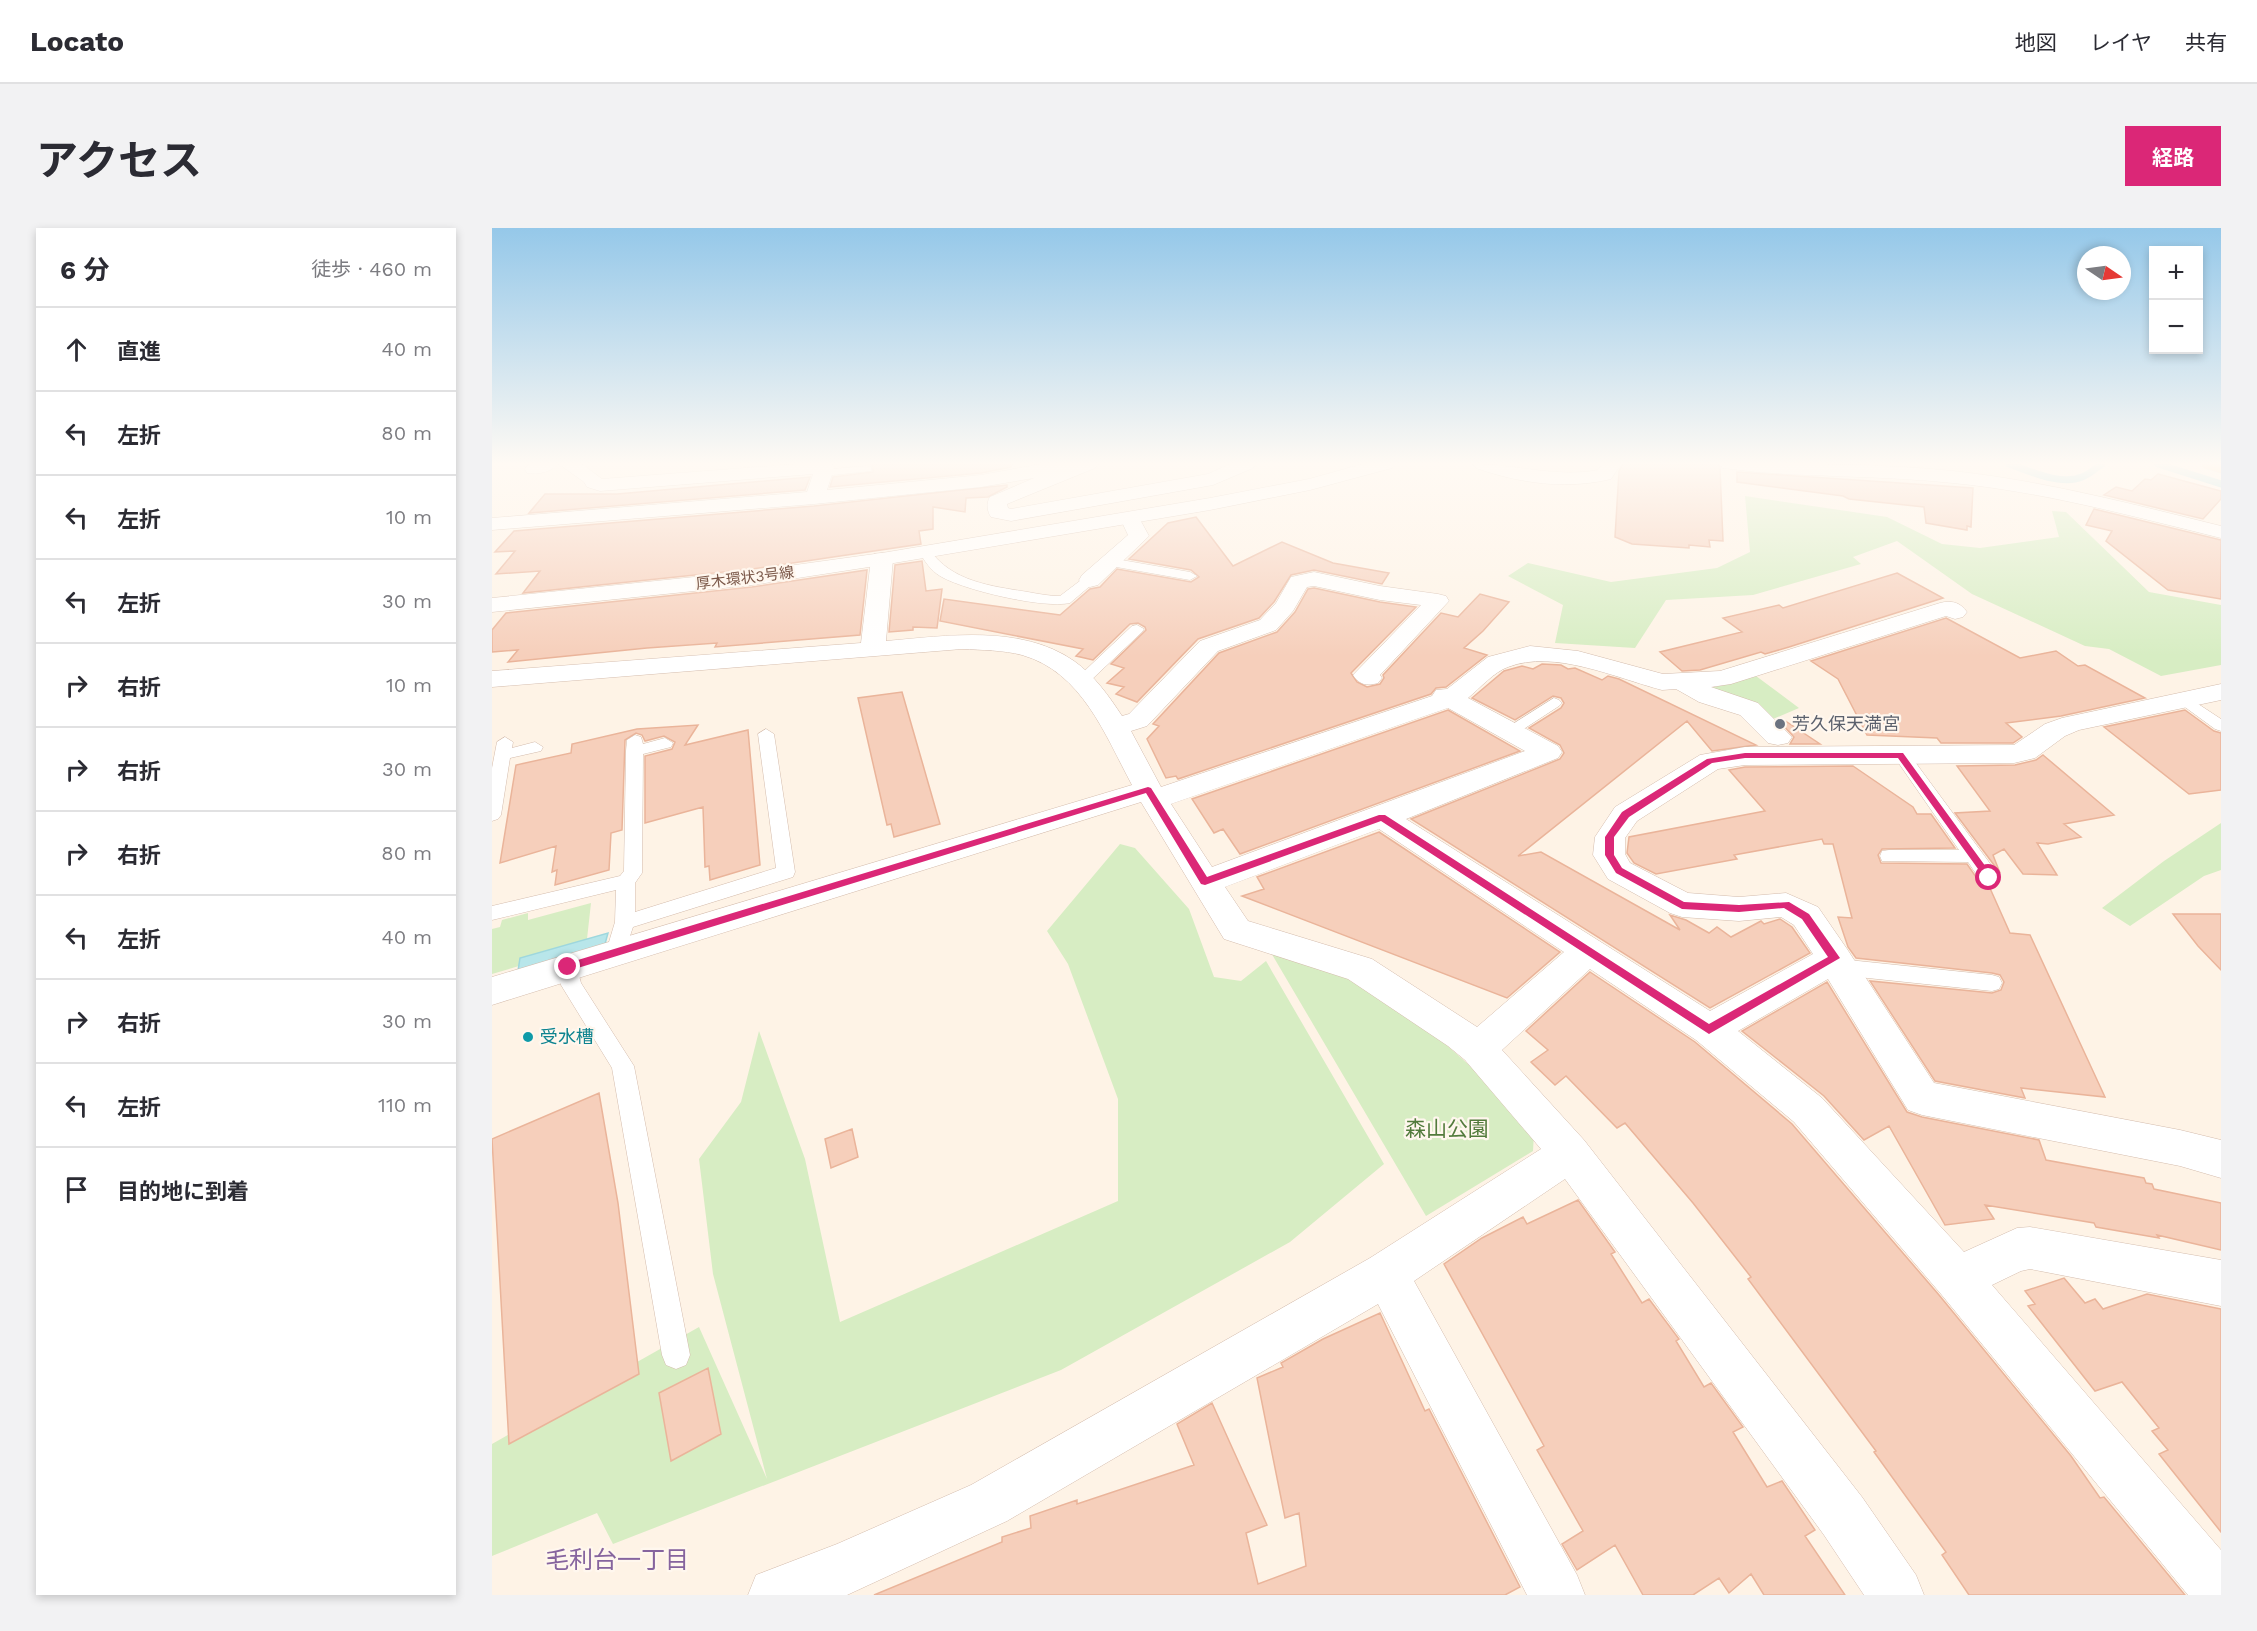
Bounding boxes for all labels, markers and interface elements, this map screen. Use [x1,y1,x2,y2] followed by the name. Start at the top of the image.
[30,25,124,58] text: Locato
[2015,30,2057,55] text: 地図
[2090,30,2152,55] text: レイヤ
[2185,30,2227,55] text: 共有
[2125,126,2221,186] button: 経路
[36,136,202,185] text: アクセス
[2077,246,2131,300] north arrow
[2149,246,2203,354] map controls
[2149,246,2203,300] button: +
[60,255,109,285] text: 6 分
[311,257,432,281] text: 徒歩 · 460 m
[2149,300,2203,354] button: −
[60,333,93,366] icon: ahead
[381,337,432,361] text: 40 m
[117,339,161,364] text: 直進
[60,417,93,450] icon: left
[381,421,432,445] text: 80 m
[117,423,161,448] text: 左折
[60,501,93,534] icon: left
[386,505,432,529] text: 10 m
[117,507,161,532] text: 左折
[695,563,795,593] street label: 厚木環状3号線
[60,585,93,618] icon: left
[382,589,432,613] text: 30 m
[117,591,161,616] text: 左折
[60,669,93,702] icon: right
[386,673,432,697] text: 10 m
[117,675,161,700] text: 右折
[1792,713,1900,734] place label: 芳久保天満宮
[1773,717,1787,731] marker: 芳久保天満宮
[60,753,93,786] icon: right
[382,757,432,781] text: 30 m
[117,759,161,784] text: 右折
[60,837,93,870] icon: right
[381,841,432,865] text: 80 m
[117,843,161,868] text: 右折
[1975,864,2001,890] route start
[60,921,93,954] icon: left
[381,925,432,949] text: 40 m
[117,927,161,952] text: 左折
[554,953,580,979] route end
[60,1005,93,1038] icon: right
[382,1009,432,1033] text: 30 m
[117,1011,161,1036] text: 右折
[540,1026,594,1047] place label: 受水槽
[521,1030,535,1044] marker: 受水槽
[60,1089,93,1122] icon: left
[378,1093,432,1117] text: 110 m
[117,1095,161,1120] text: 左折
[1405,1116,1489,1141] park label: 森山公園
[60,1173,93,1206] icon: arrive
[117,1179,249,1204] text: 目的地に到着
[545,1546,689,1574] district label: 毛利台一丁目

